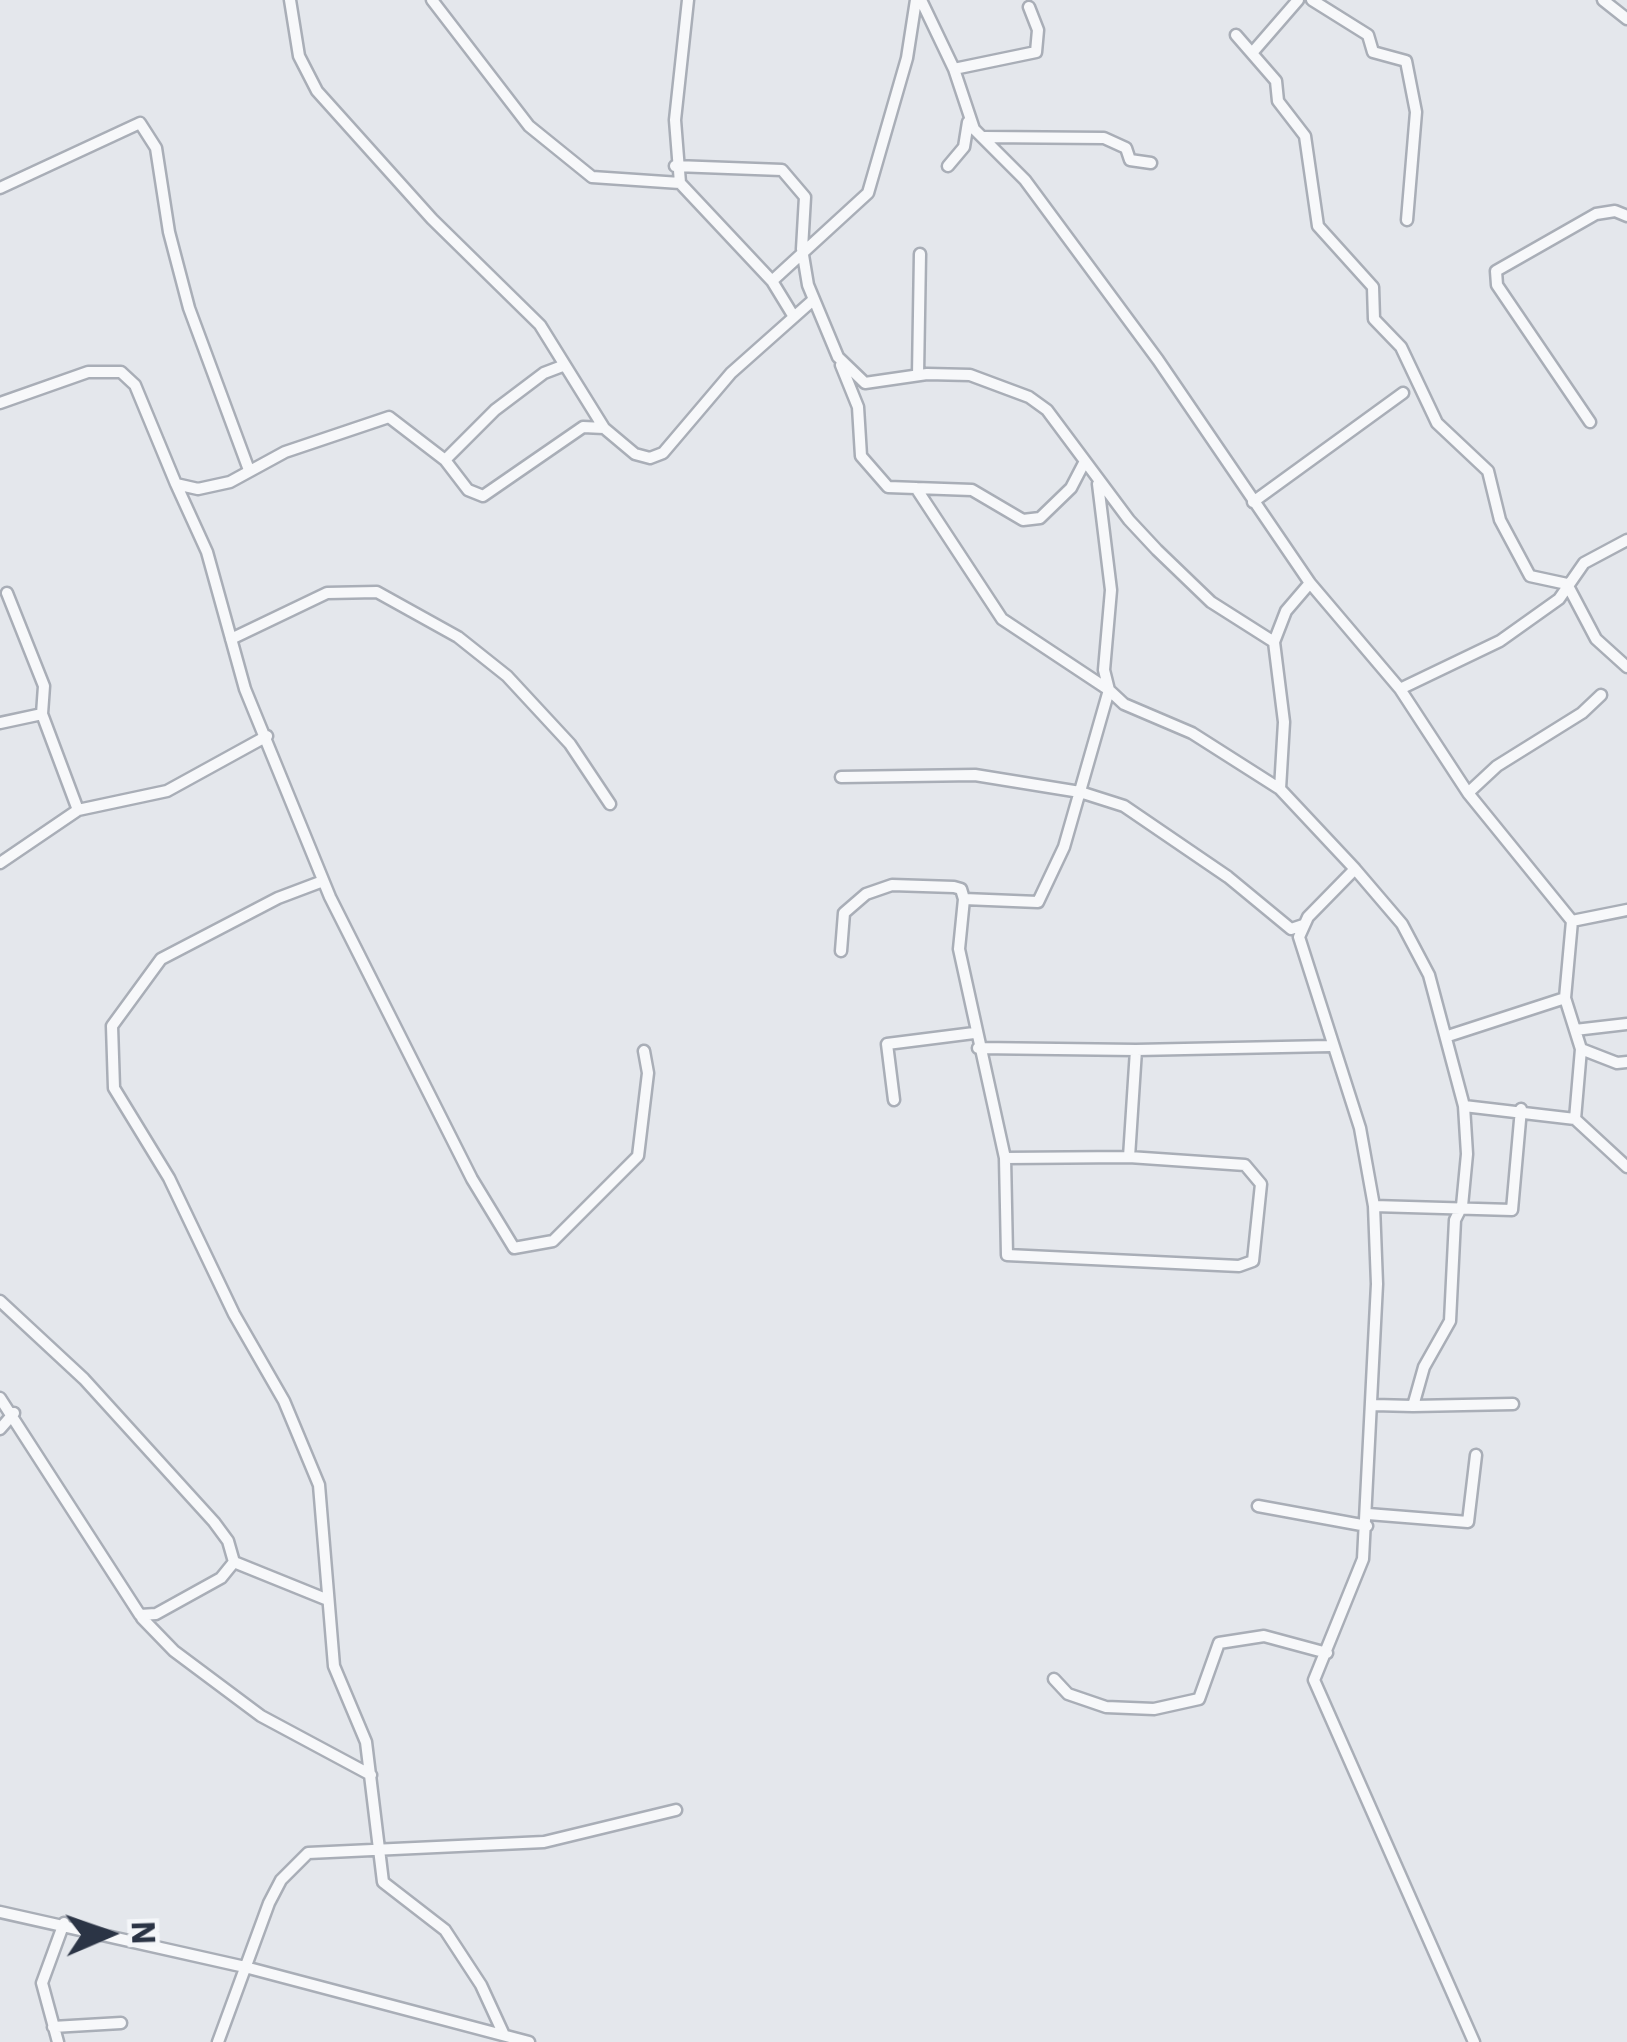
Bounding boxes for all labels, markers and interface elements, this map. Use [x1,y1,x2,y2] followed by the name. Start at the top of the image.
[48,1874,168,1994] north arrow
[123,1920,166,1945] text: N

